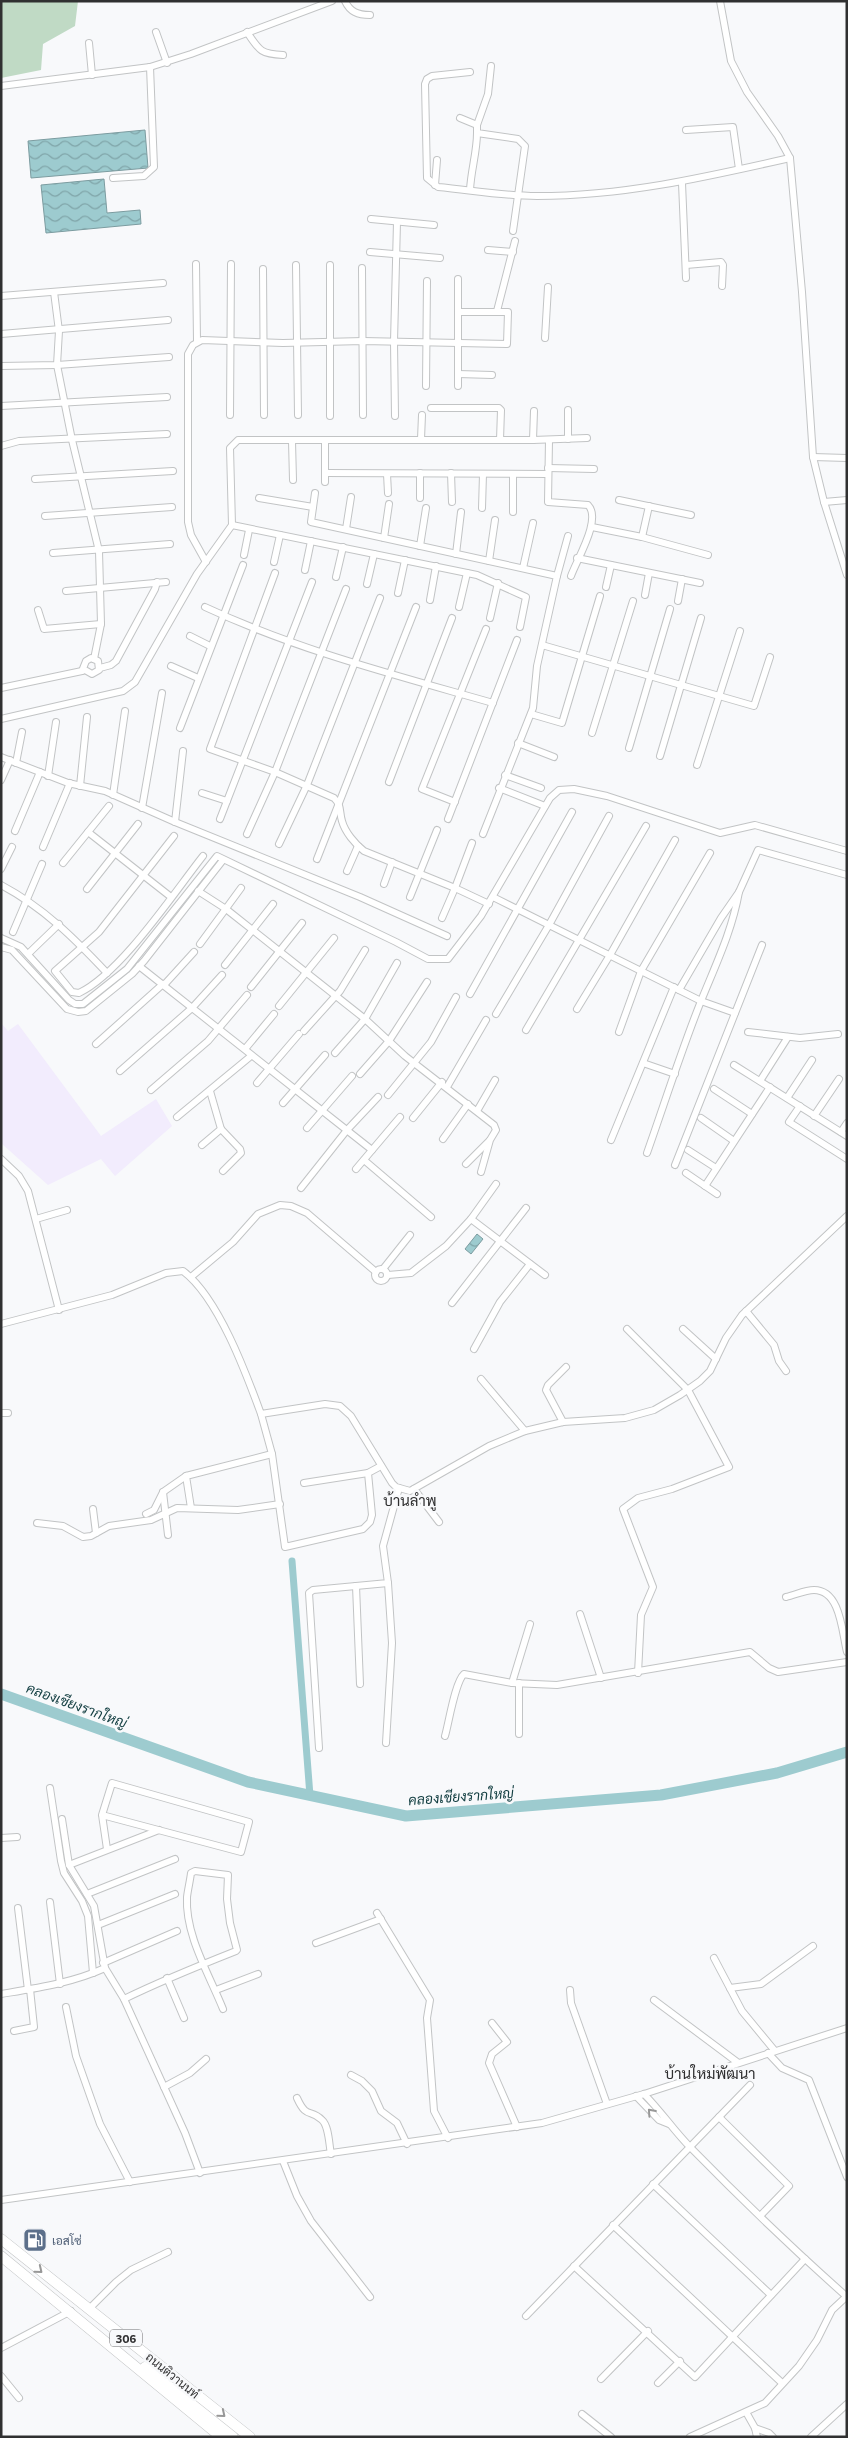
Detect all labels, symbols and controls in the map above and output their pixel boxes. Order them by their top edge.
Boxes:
district label: บ้านลำพู [383,1491,437,1511]
water label: คลองเชียงรากใหญ่ [24,1679,131,1732]
water label: คลองเชียงรากใหญ่ [408,1784,516,1809]
district label: บ้านใหม่พัฒนา [664,2064,756,2082]
one-way arrow [648,2109,657,2118]
fuel station icon: เอสโซ่ [22,2227,48,2253]
place label: เอสโซ่ [52,2233,82,2247]
one-way arrow [33,2264,42,2272]
road number: 306 [110,2330,142,2346]
street label: ถนนติวานนท์ [143,2349,203,2401]
one-way arrow [216,2409,225,2418]

